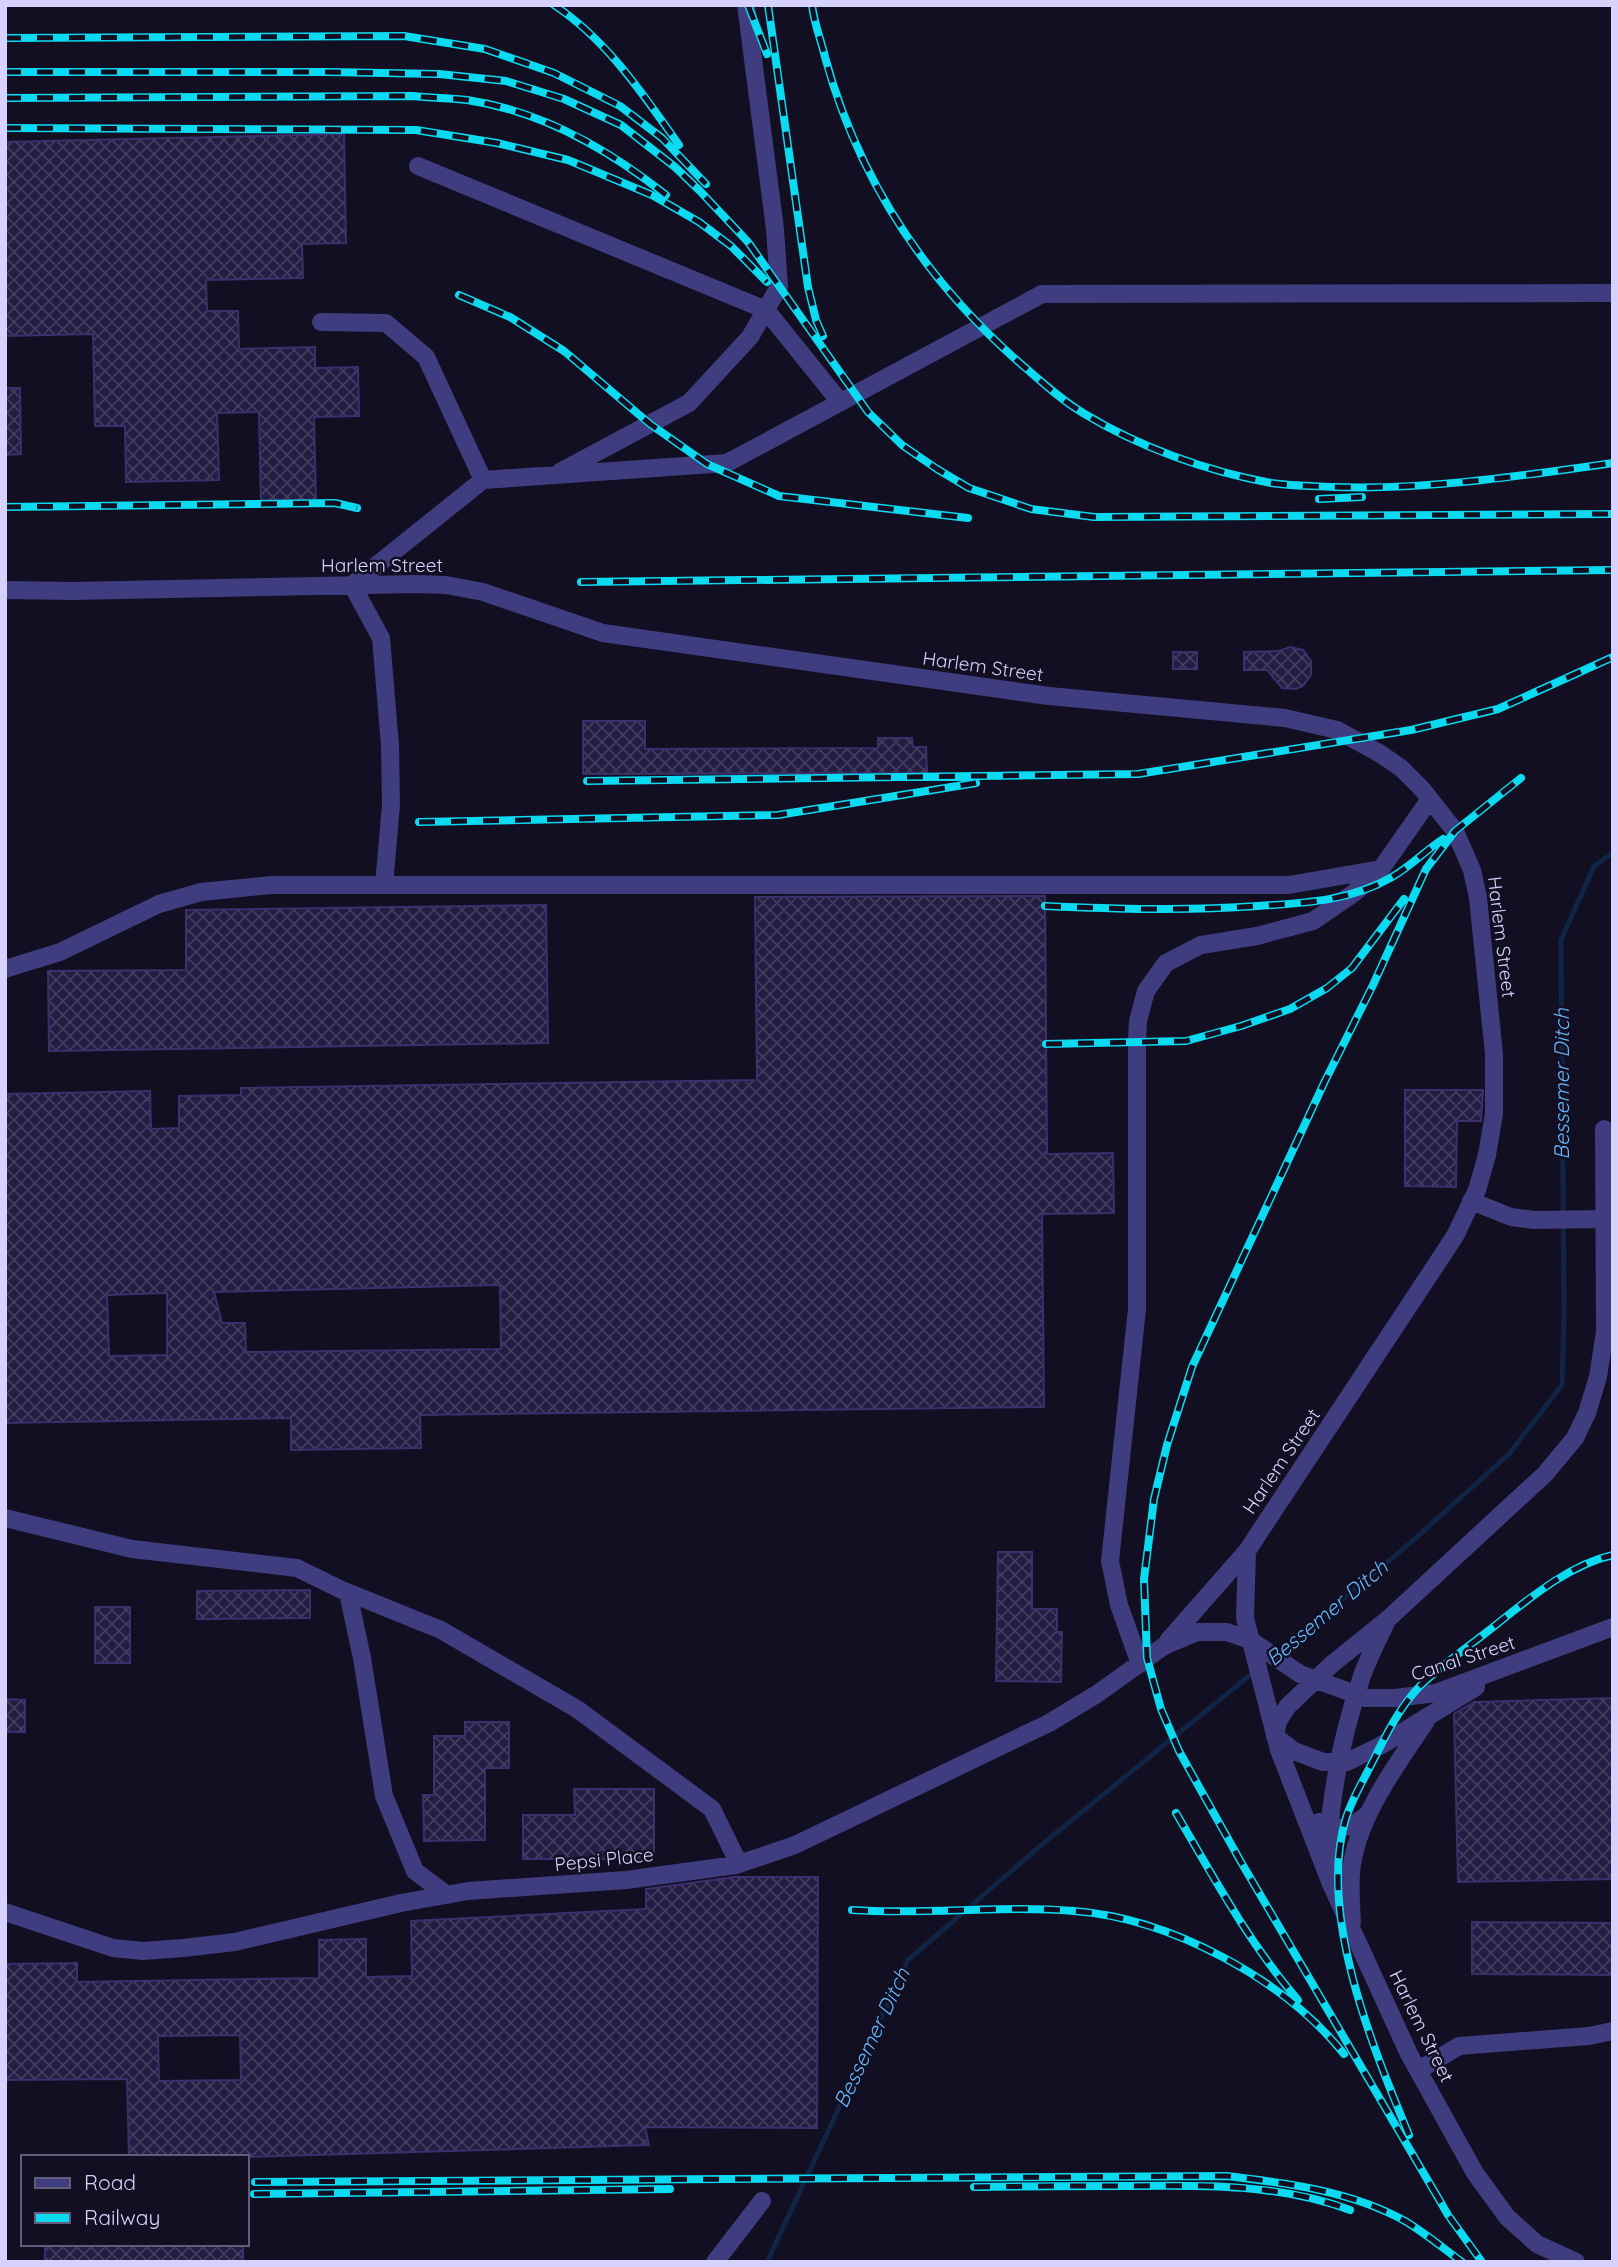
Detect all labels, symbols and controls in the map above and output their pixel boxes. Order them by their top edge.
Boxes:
street label: Harlem Street [321,553,443,577]
street label: Harlem Street [921,646,1045,686]
street label: Harlem Street [1483,875,1521,999]
water label: Bessemer Ditch [1548,1007,1574,1160]
street label: Harlem Street [1237,1404,1325,1518]
water label: Bessemer Ditch [1260,1553,1393,1671]
street label: Canal Street [1408,1630,1518,1686]
street label: Pepsi Place [553,1842,655,1876]
water label: Bessemer Ditch [827,1963,915,2112]
street label: Harlem Street [1385,1966,1459,2086]
legend [21,2155,248,2246]
text: Road [84,2169,136,2195]
text: Railway [84,2204,160,2230]

